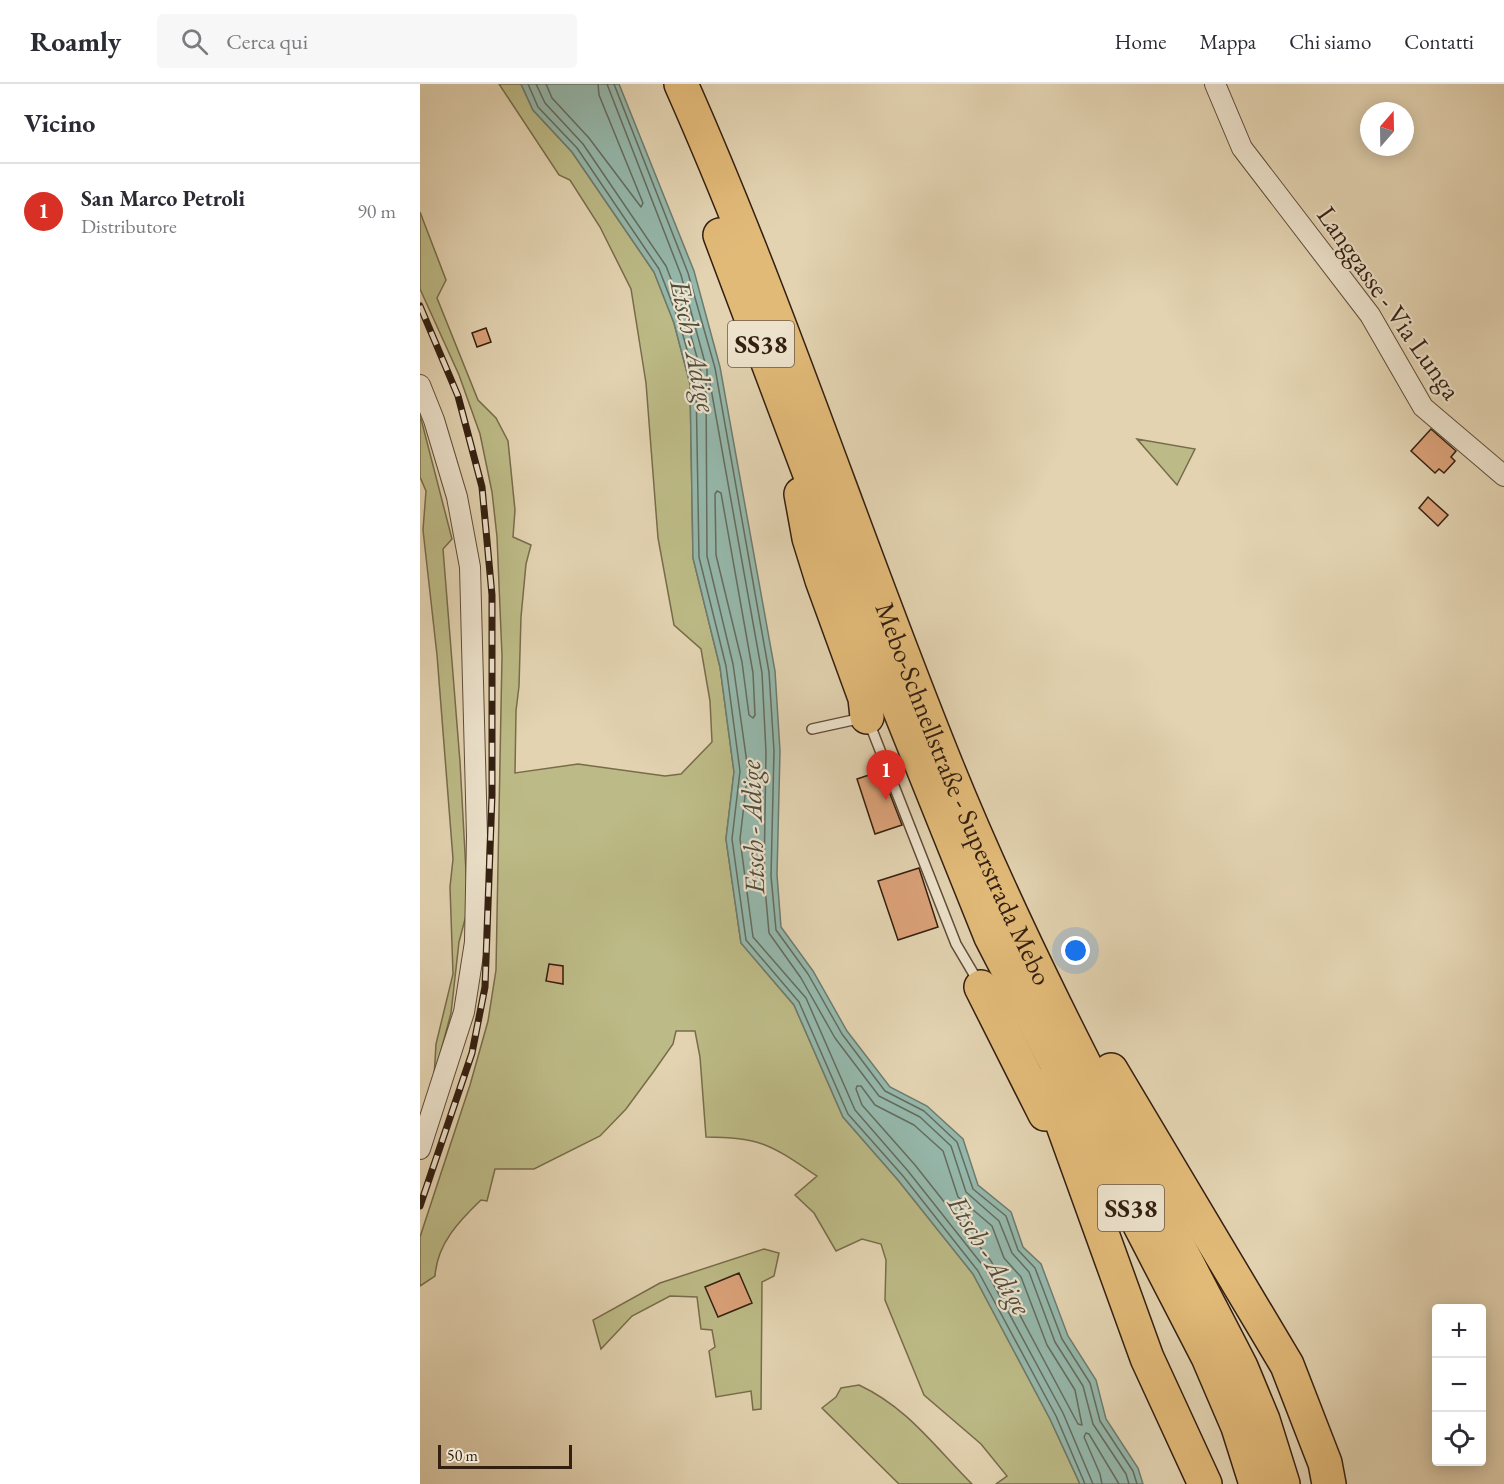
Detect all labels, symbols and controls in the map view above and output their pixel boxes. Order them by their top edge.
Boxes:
search box [157,14,577,68]
text: Roamly [30,23,121,59]
icon: search [178,25,211,58]
text: Cerca qui [226,27,308,56]
text: Home [1115,28,1167,55]
text: Mappa [1200,28,1256,55]
text: Chi siamo [1289,28,1371,55]
text: Contatti [1404,28,1474,55]
north arrow [1360,102,1414,156]
text: Vicino [24,106,95,140]
text: San Marco Petroli [81,184,245,213]
text: 1 [38,198,49,224]
text: 90 m [357,198,396,224]
street label: Langgasse - Via Lunga [1310,199,1469,406]
text: Distributore [81,213,177,239]
water label: Etsch - Adige [662,276,726,416]
road number: SS38 [728,321,794,367]
street label: Mebo-Schnellstraße - Superstrada Mebo [868,597,1060,991]
pin: 1 [866,750,906,800]
water label: Etsch - Adige [732,759,772,896]
your location [1061,936,1090,965]
road number: SS38 [1098,1185,1164,1231]
water label: Etsch - Adige [940,1187,1040,1322]
map controls [1432,1304,1486,1466]
button: + [1432,1304,1486,1358]
button: − [1432,1358,1486,1412]
button: locate [1432,1412,1486,1466]
scale bar [438,1442,572,1470]
text: 50 m [447,1445,478,1466]

